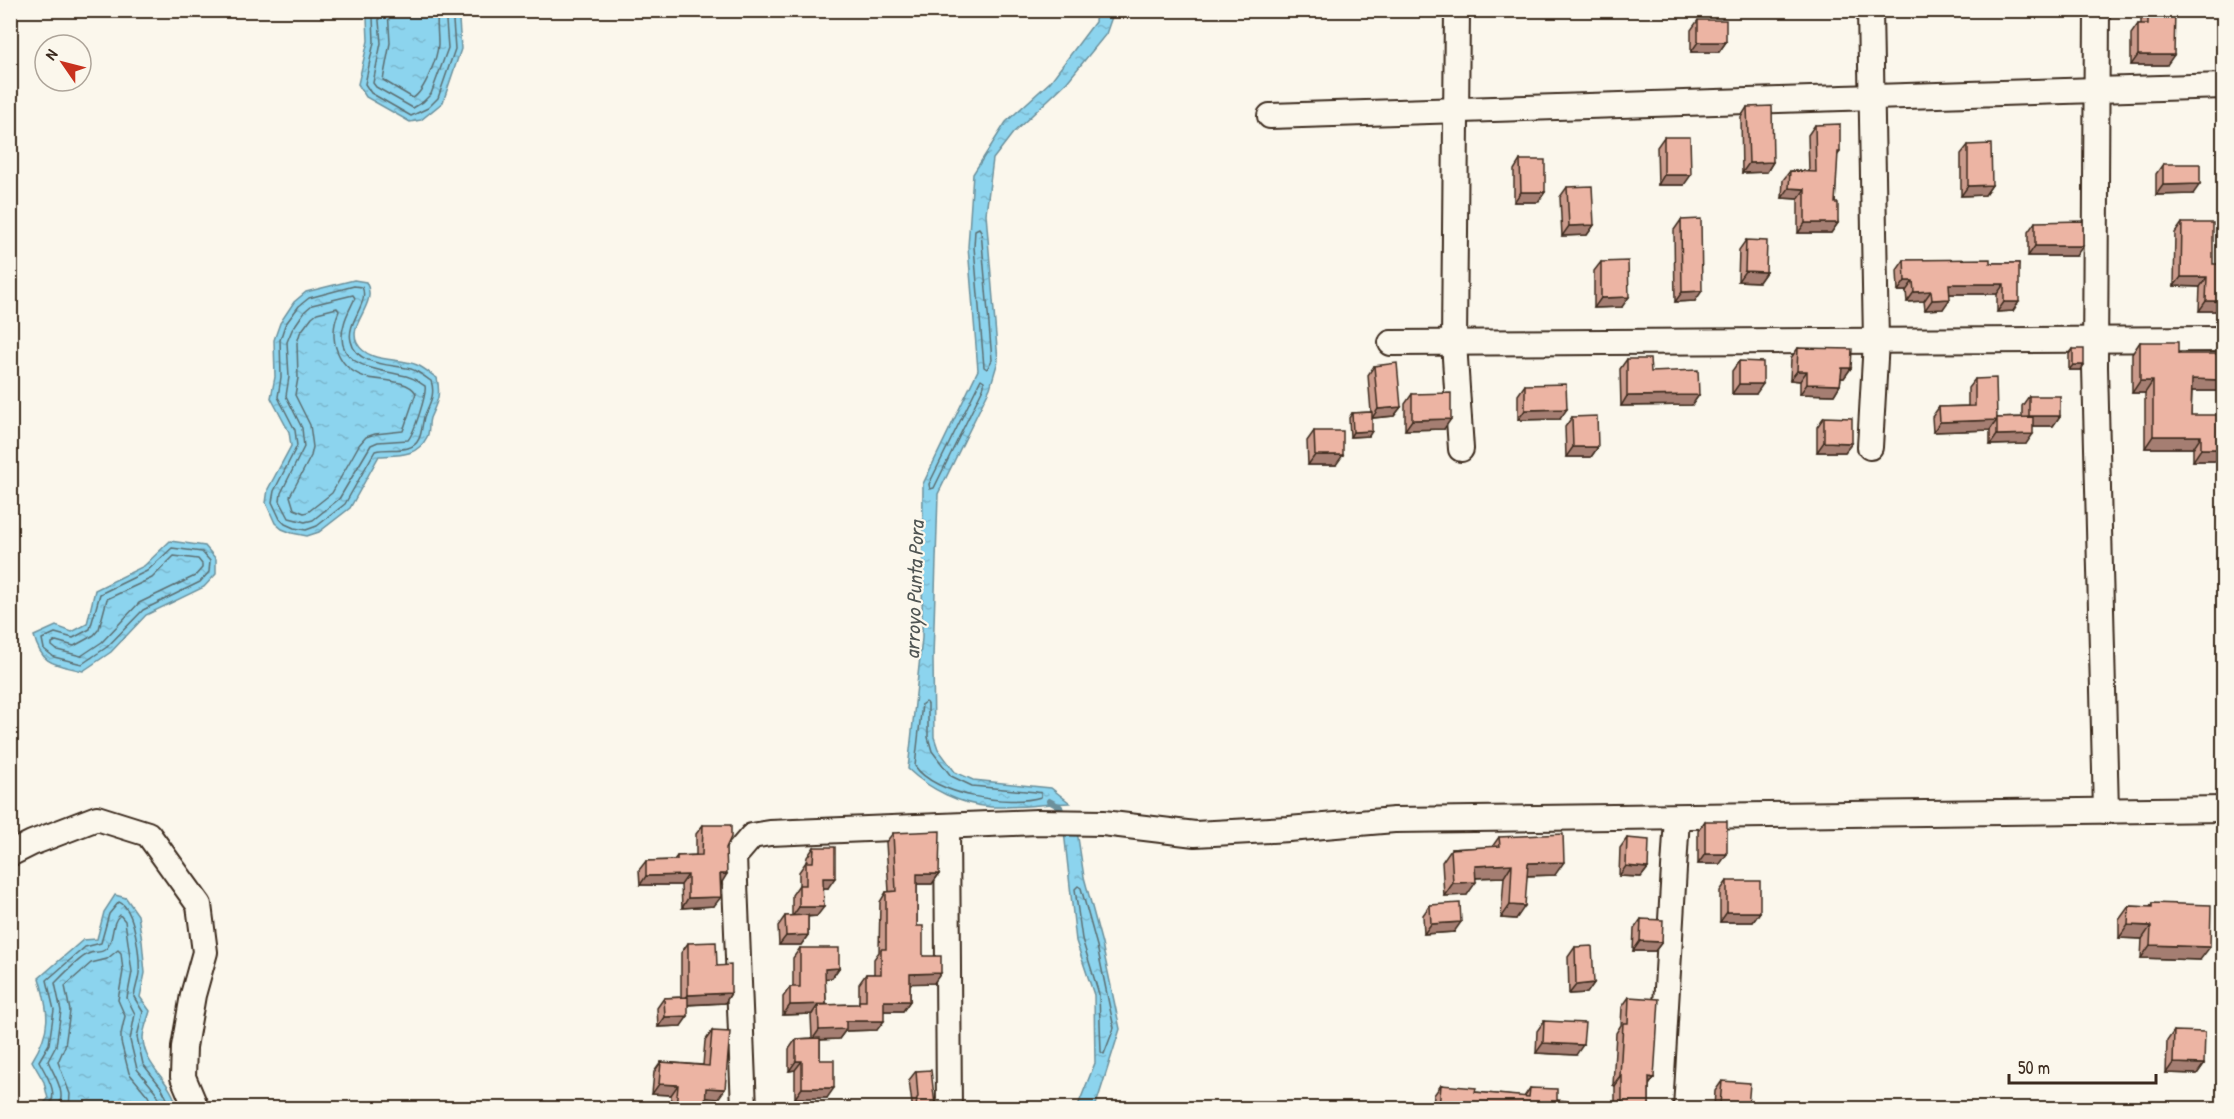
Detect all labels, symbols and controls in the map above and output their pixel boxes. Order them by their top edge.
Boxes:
north arrow [33,33,93,93]
text: N [39,44,62,64]
water label: arroyo Punta Pora [897,518,931,660]
scale bar [2009,1047,2156,1085]
text: 50 m [2018,1055,2050,1080]

